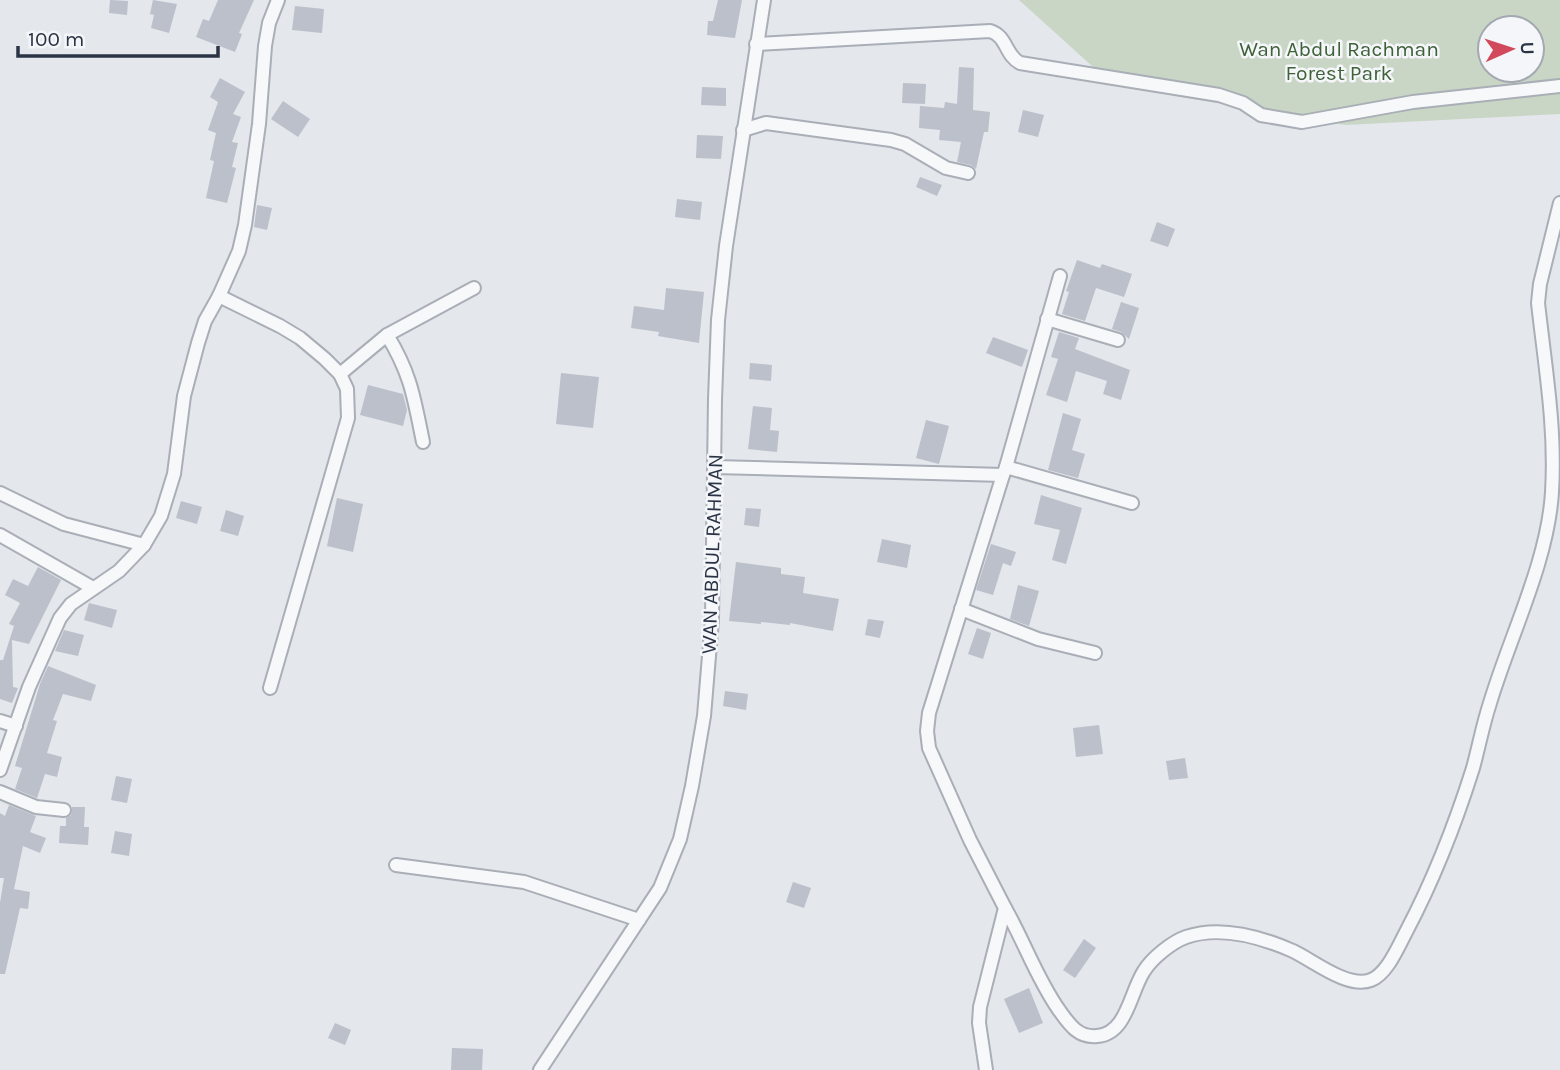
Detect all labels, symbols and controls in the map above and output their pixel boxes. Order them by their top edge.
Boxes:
scale bar [18,14,217,58]
north arrow [1476,14,1546,84]
text: 100 m [28,27,85,51]
park label: Wan Abdul Rachman Forest Park [1239,37,1439,85]
text: U [1516,41,1538,55]
street label: WAN ABDUL RAHMAN [697,454,727,654]

